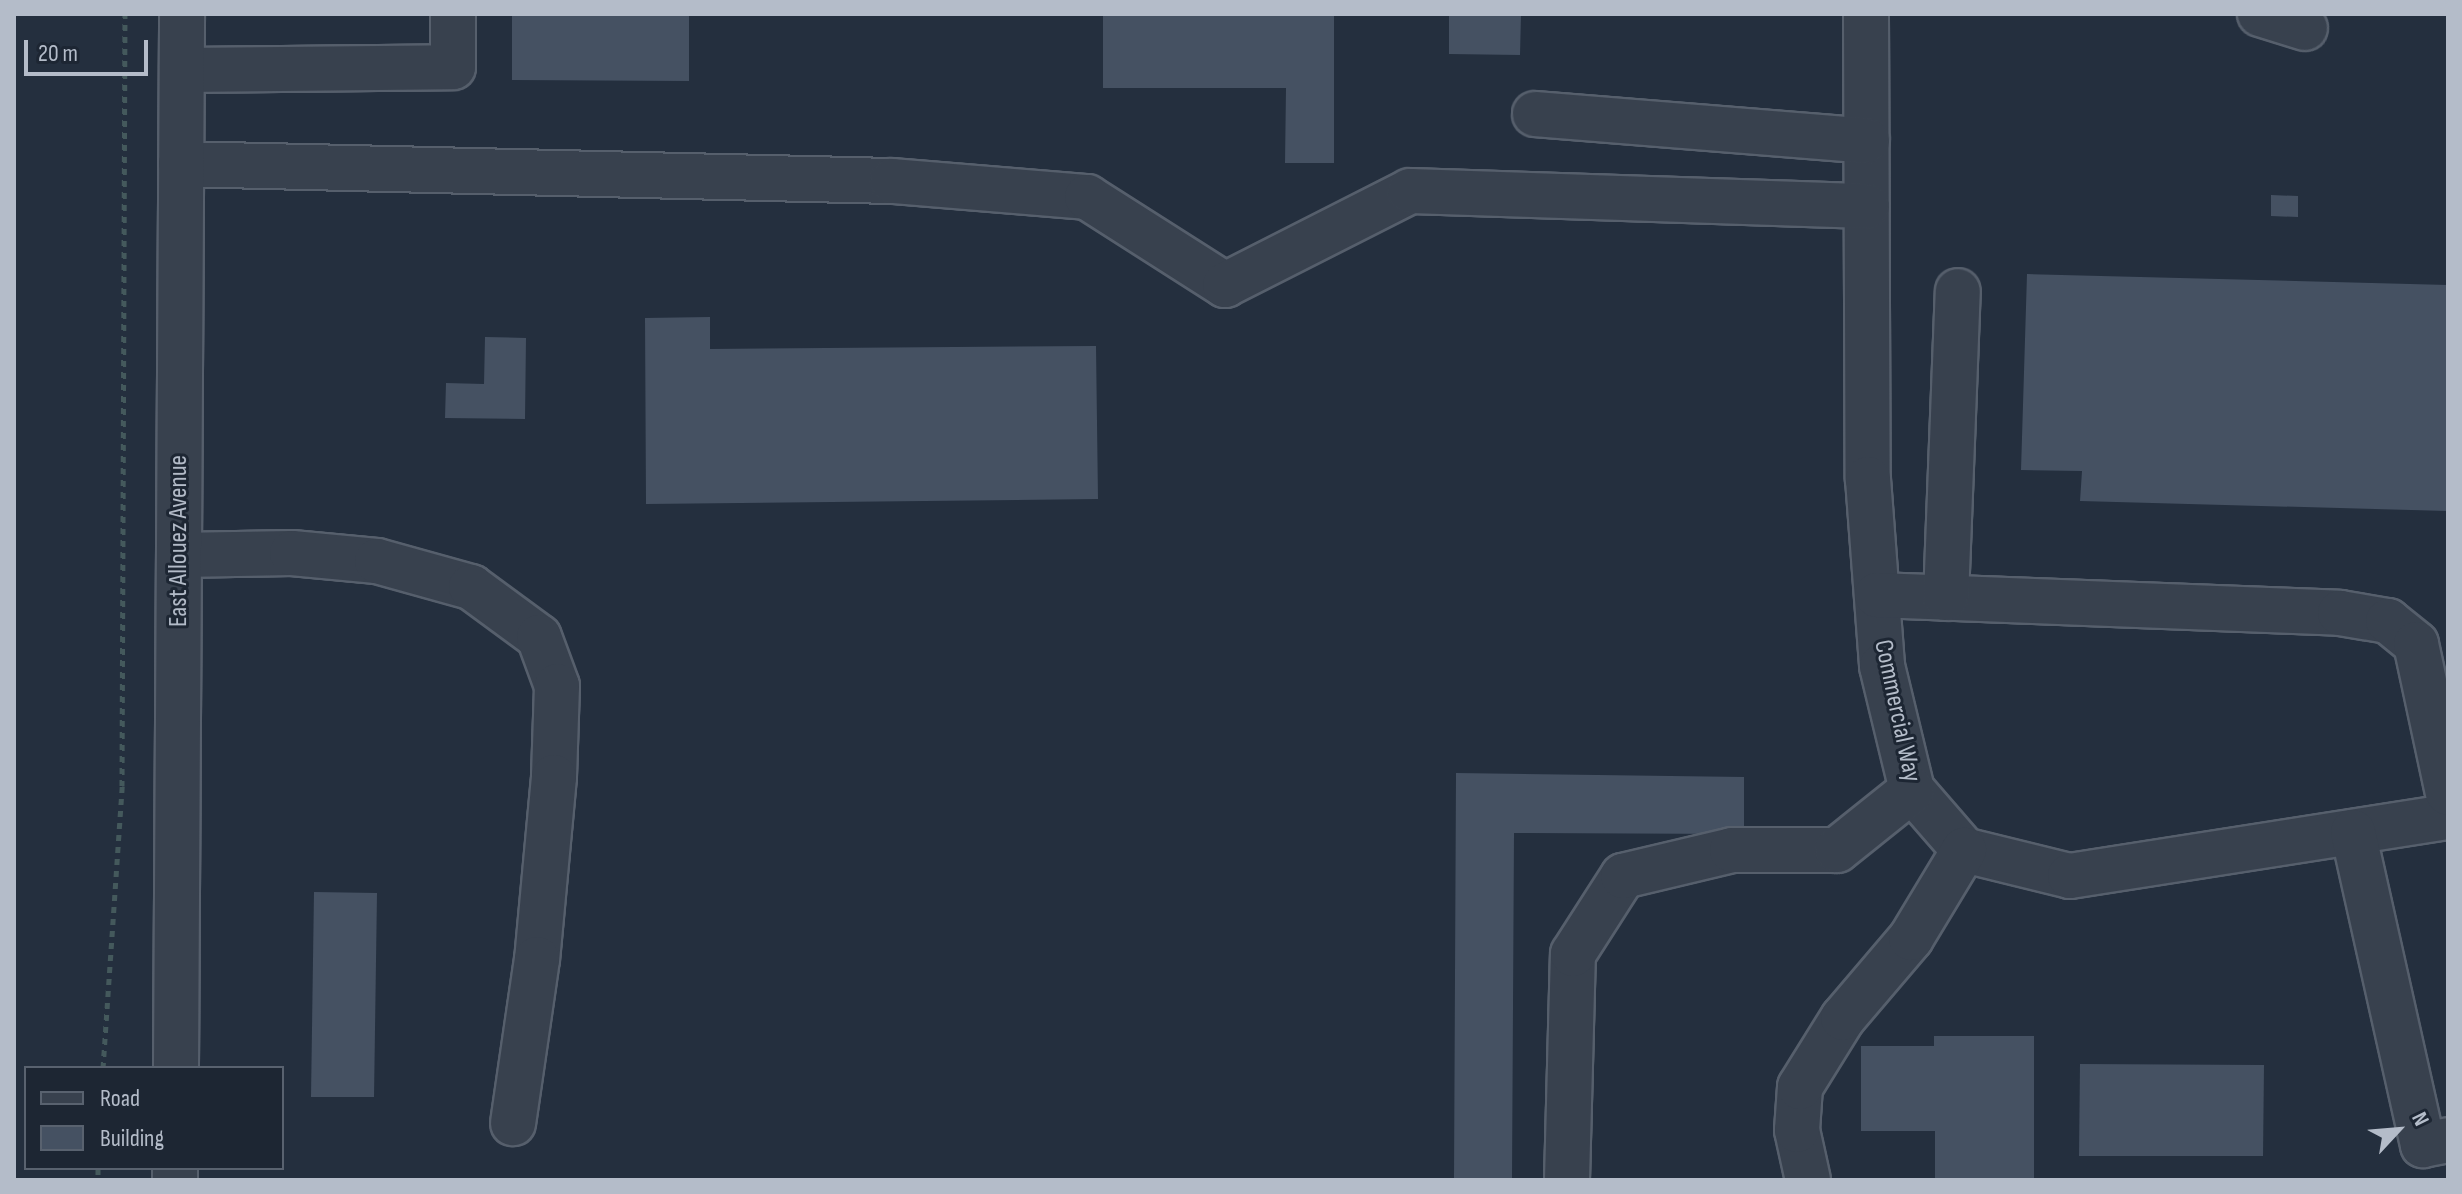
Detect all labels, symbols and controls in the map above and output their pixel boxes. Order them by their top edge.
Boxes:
scale bar [28,24,152,74]
text: 20 m [38,39,78,68]
street label: East Allouez Avenue [163,455,195,627]
street label: Commercial Way [1867,637,1927,785]
legend [24,1066,284,1170]
text: Road [100,1084,140,1113]
north arrow [2358,1090,2438,1170]
text: N [2405,1108,2435,1130]
text: Building [100,1124,164,1153]

